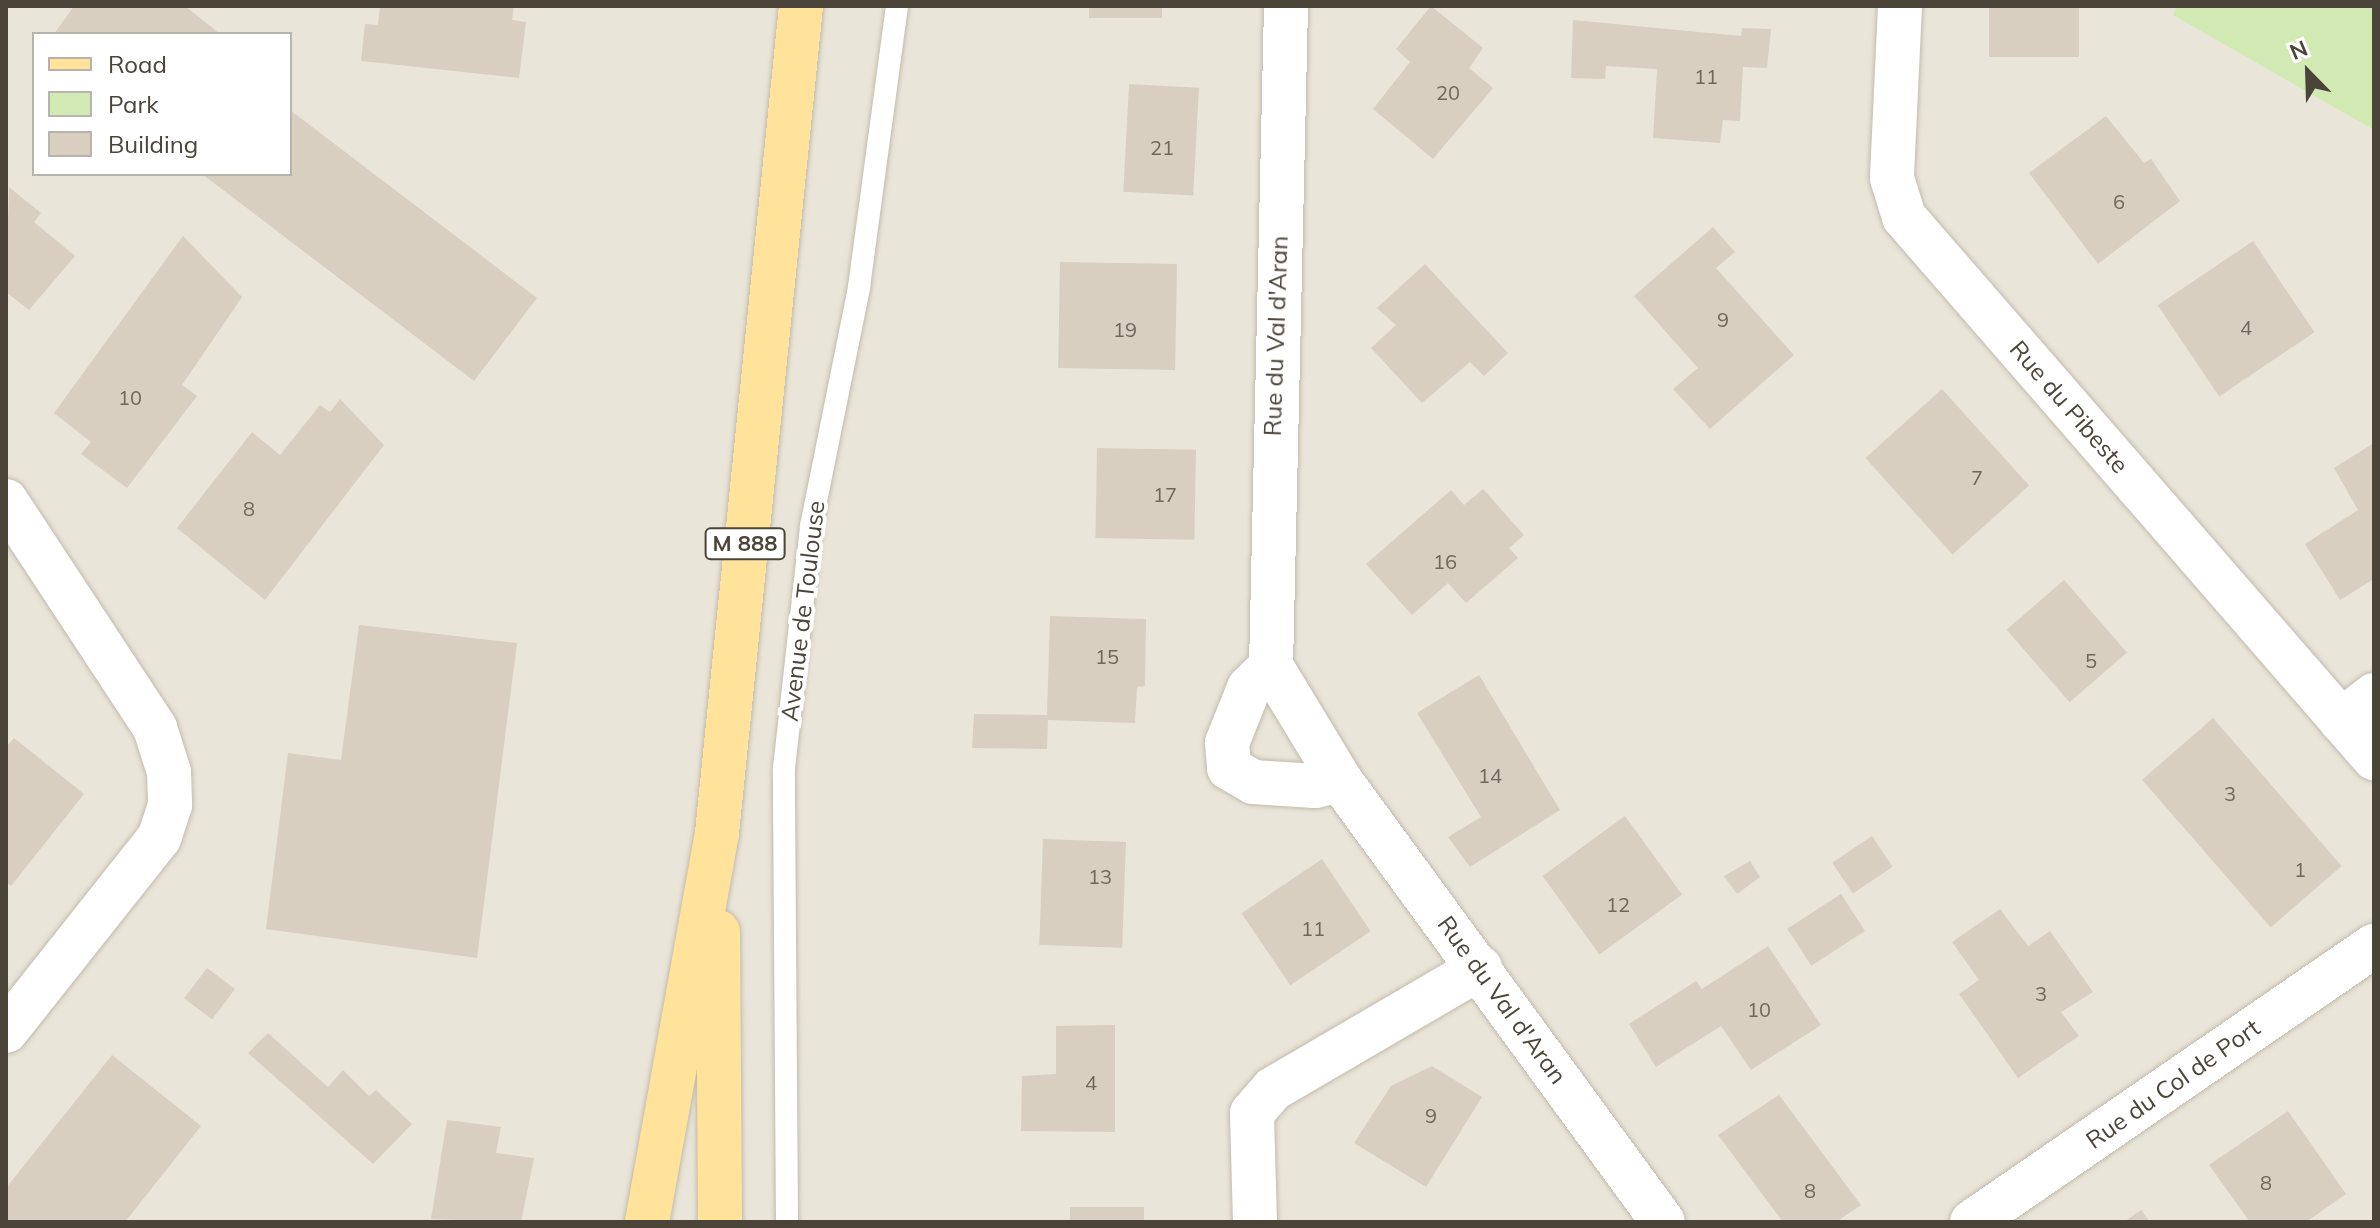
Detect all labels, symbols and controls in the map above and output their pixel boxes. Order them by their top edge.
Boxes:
legend [32,32,292,176]
north arrow [2268,32,2348,112]
text: N [2286,34,2312,66]
text: Road [108,49,167,79]
house number: 11 [1694,64,1718,88]
house number: 20 [1436,80,1460,104]
text: Park [108,89,159,119]
text: Building [108,129,198,159]
house number: 21 [1150,135,1174,159]
house number: 6 [2113,189,2125,213]
street label: Rue du Val d'Aran [1258,235,1294,437]
house number: 9 [1717,307,1729,331]
house number: 4 [2240,315,2252,339]
house number: 19 [1113,317,1137,341]
street label: Rue du Pibeste [2004,335,2134,479]
house number: 10 [118,385,142,409]
house number: 7 [1971,465,1983,489]
house number: 17 [1153,482,1177,506]
house number: 8 [243,496,255,520]
street label: Avenue de Toulouse [775,499,831,723]
road number: M 888 [703,526,787,562]
house number: 16 [1433,549,1457,573]
house number: 15 [1095,644,1119,668]
house number: 5 [2085,648,2097,672]
house number: 14 [1478,763,1502,787]
house number: 3 [2224,781,2236,805]
house number: 1 [2294,857,2306,881]
house number: 13 [1088,864,1112,888]
house number: 12 [1606,892,1630,916]
street label: Rue du Val d'Aran [1431,910,1573,1090]
house number: 11 [1301,916,1325,940]
house number: 3 [2035,981,2047,1005]
house number: 10 [1747,997,1771,1021]
street label: Rue du Col de Port [2080,1013,2266,1155]
house number: 4 [1085,1070,1097,1094]
house number: 9 [1425,1103,1437,1127]
house number: 8 [2260,1170,2272,1194]
house number: 8 [1804,1178,1816,1202]

